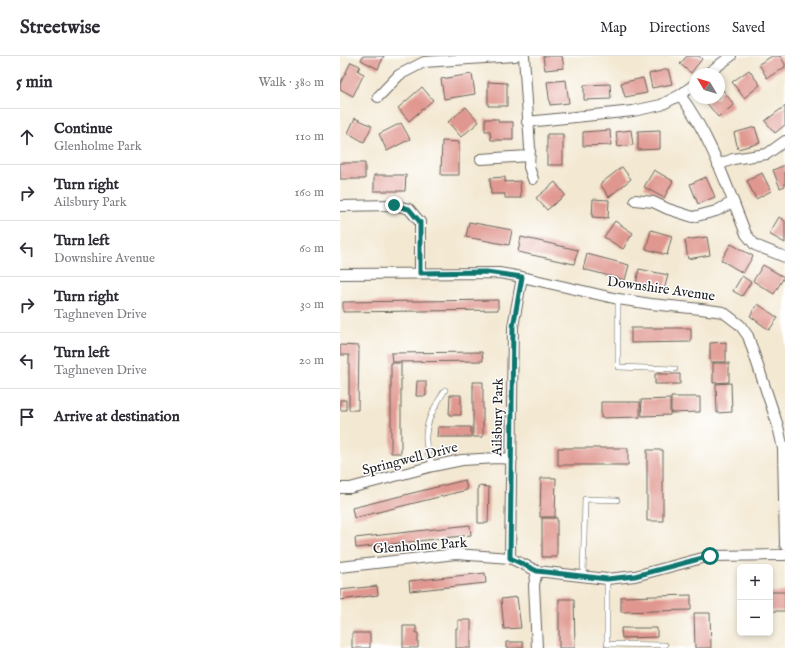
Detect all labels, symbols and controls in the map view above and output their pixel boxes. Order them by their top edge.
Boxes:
text: Streetwise [20,16,100,40]
text: Map [600,19,627,37]
text: Directions [649,19,710,37]
text: Saved [732,19,765,37]
north arrow [689,68,725,104]
text: 5 min [16,72,53,93]
text: Walk · 380 m [259,74,324,91]
text: Continue [54,119,112,138]
icon: ahead [16,126,38,148]
text: 110 m [295,128,324,145]
text: Glenholme Park [54,138,142,155]
text: Turn right [54,175,119,194]
icon: right [16,182,38,204]
text: 160 m [294,184,324,201]
text: Ailsbury Park [54,194,127,211]
route end [385,196,403,214]
text: Turn left [54,231,110,250]
icon: left [16,238,38,260]
text: 60 m [299,240,324,257]
text: Downshire Avenue [54,250,155,267]
street label: Downshire Avenue [606,273,717,306]
text: Turn right [54,287,119,306]
icon: right [16,294,38,316]
text: 30 m [300,296,324,313]
text: Taghneven Drive [54,306,147,323]
text: Turn left [54,343,110,362]
icon: left [16,350,38,372]
text: 20 m [299,352,324,369]
text: Taghneven Drive [54,362,147,379]
street label: Ailsbury Park [488,377,508,457]
icon: arrive [16,406,38,428]
text: Arrive at destination [54,407,180,426]
street label: Springwell Drive [360,438,460,480]
street label: Glenholme Park [372,534,468,558]
route start [701,547,719,565]
map controls [737,564,773,636]
button: + [737,564,773,600]
button: − [737,600,773,636]

